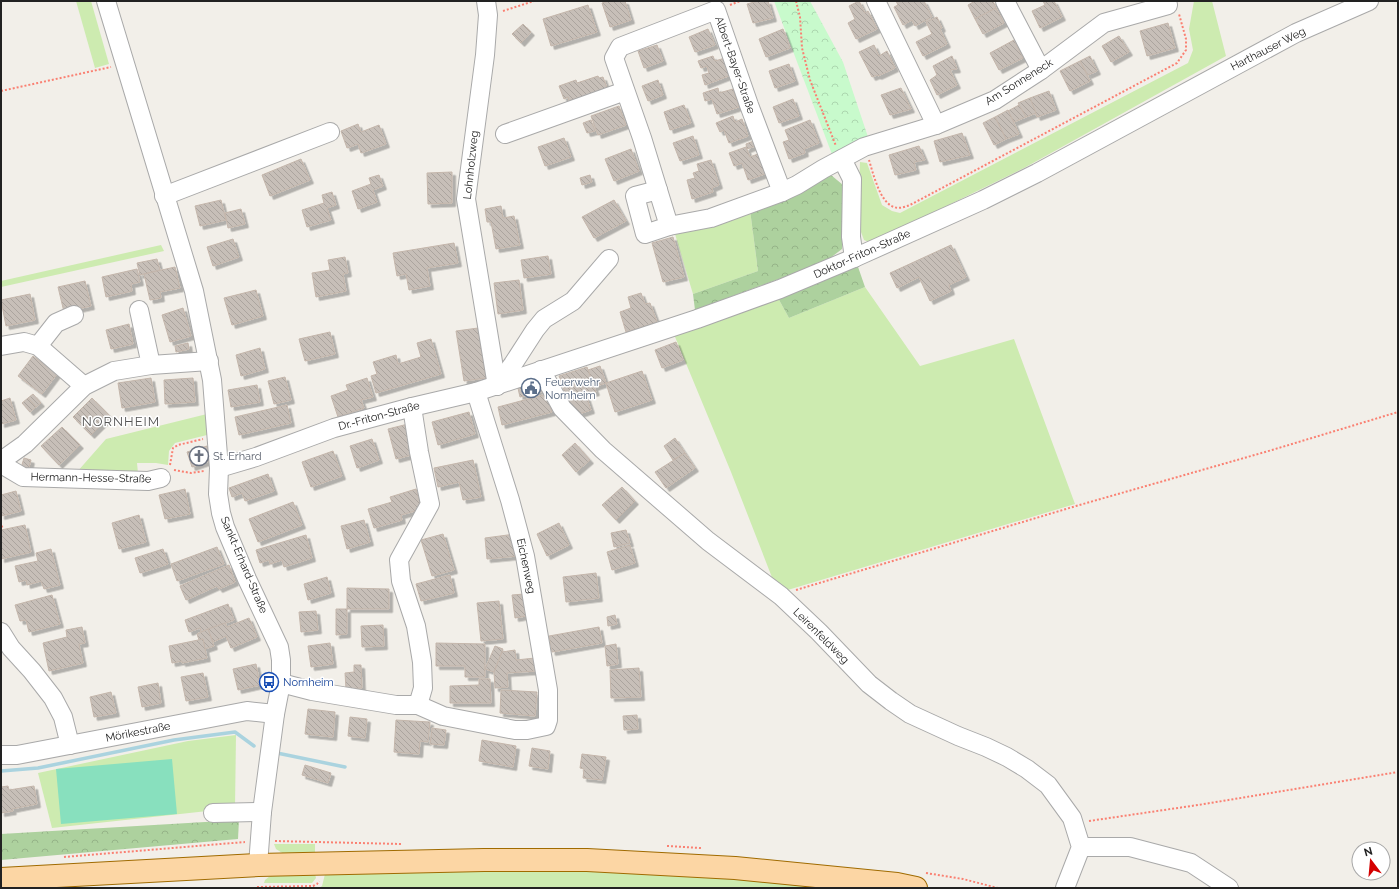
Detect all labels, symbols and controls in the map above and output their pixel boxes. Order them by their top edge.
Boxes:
street label: Albert-Bayer-Straße [712,15,758,116]
street label: Harthauser Weg [1228,25,1308,73]
street label: Am Sonneneck [983,56,1055,108]
street label: Lohnholzweg [461,130,481,200]
street label: Doktor-Friton-Straße [812,227,913,281]
place label: Feuerwehr Nornheim [545,376,600,402]
public building icon: Feuerwehr Nornheim [520,377,542,399]
street label: Dr.-Friton-Straße [337,399,422,433]
district label: NORNHEIM [82,414,160,429]
church icon: St. Erhard [188,445,210,467]
place label: St. Erhard [213,450,262,463]
street label: Hermann-Hesse-Straße [31,470,152,486]
street label: Sankt-Erhard-Straße [218,515,270,616]
street label: Eichenweg [514,537,538,595]
street label: Leirenfeldweg [790,605,852,667]
bus stop icon: Nornheim [258,671,280,693]
place label: Nornheim [283,676,334,689]
street label: Mörikestraße [105,719,172,745]
north arrow [1351,841,1391,881]
text: N [1363,844,1374,859]

